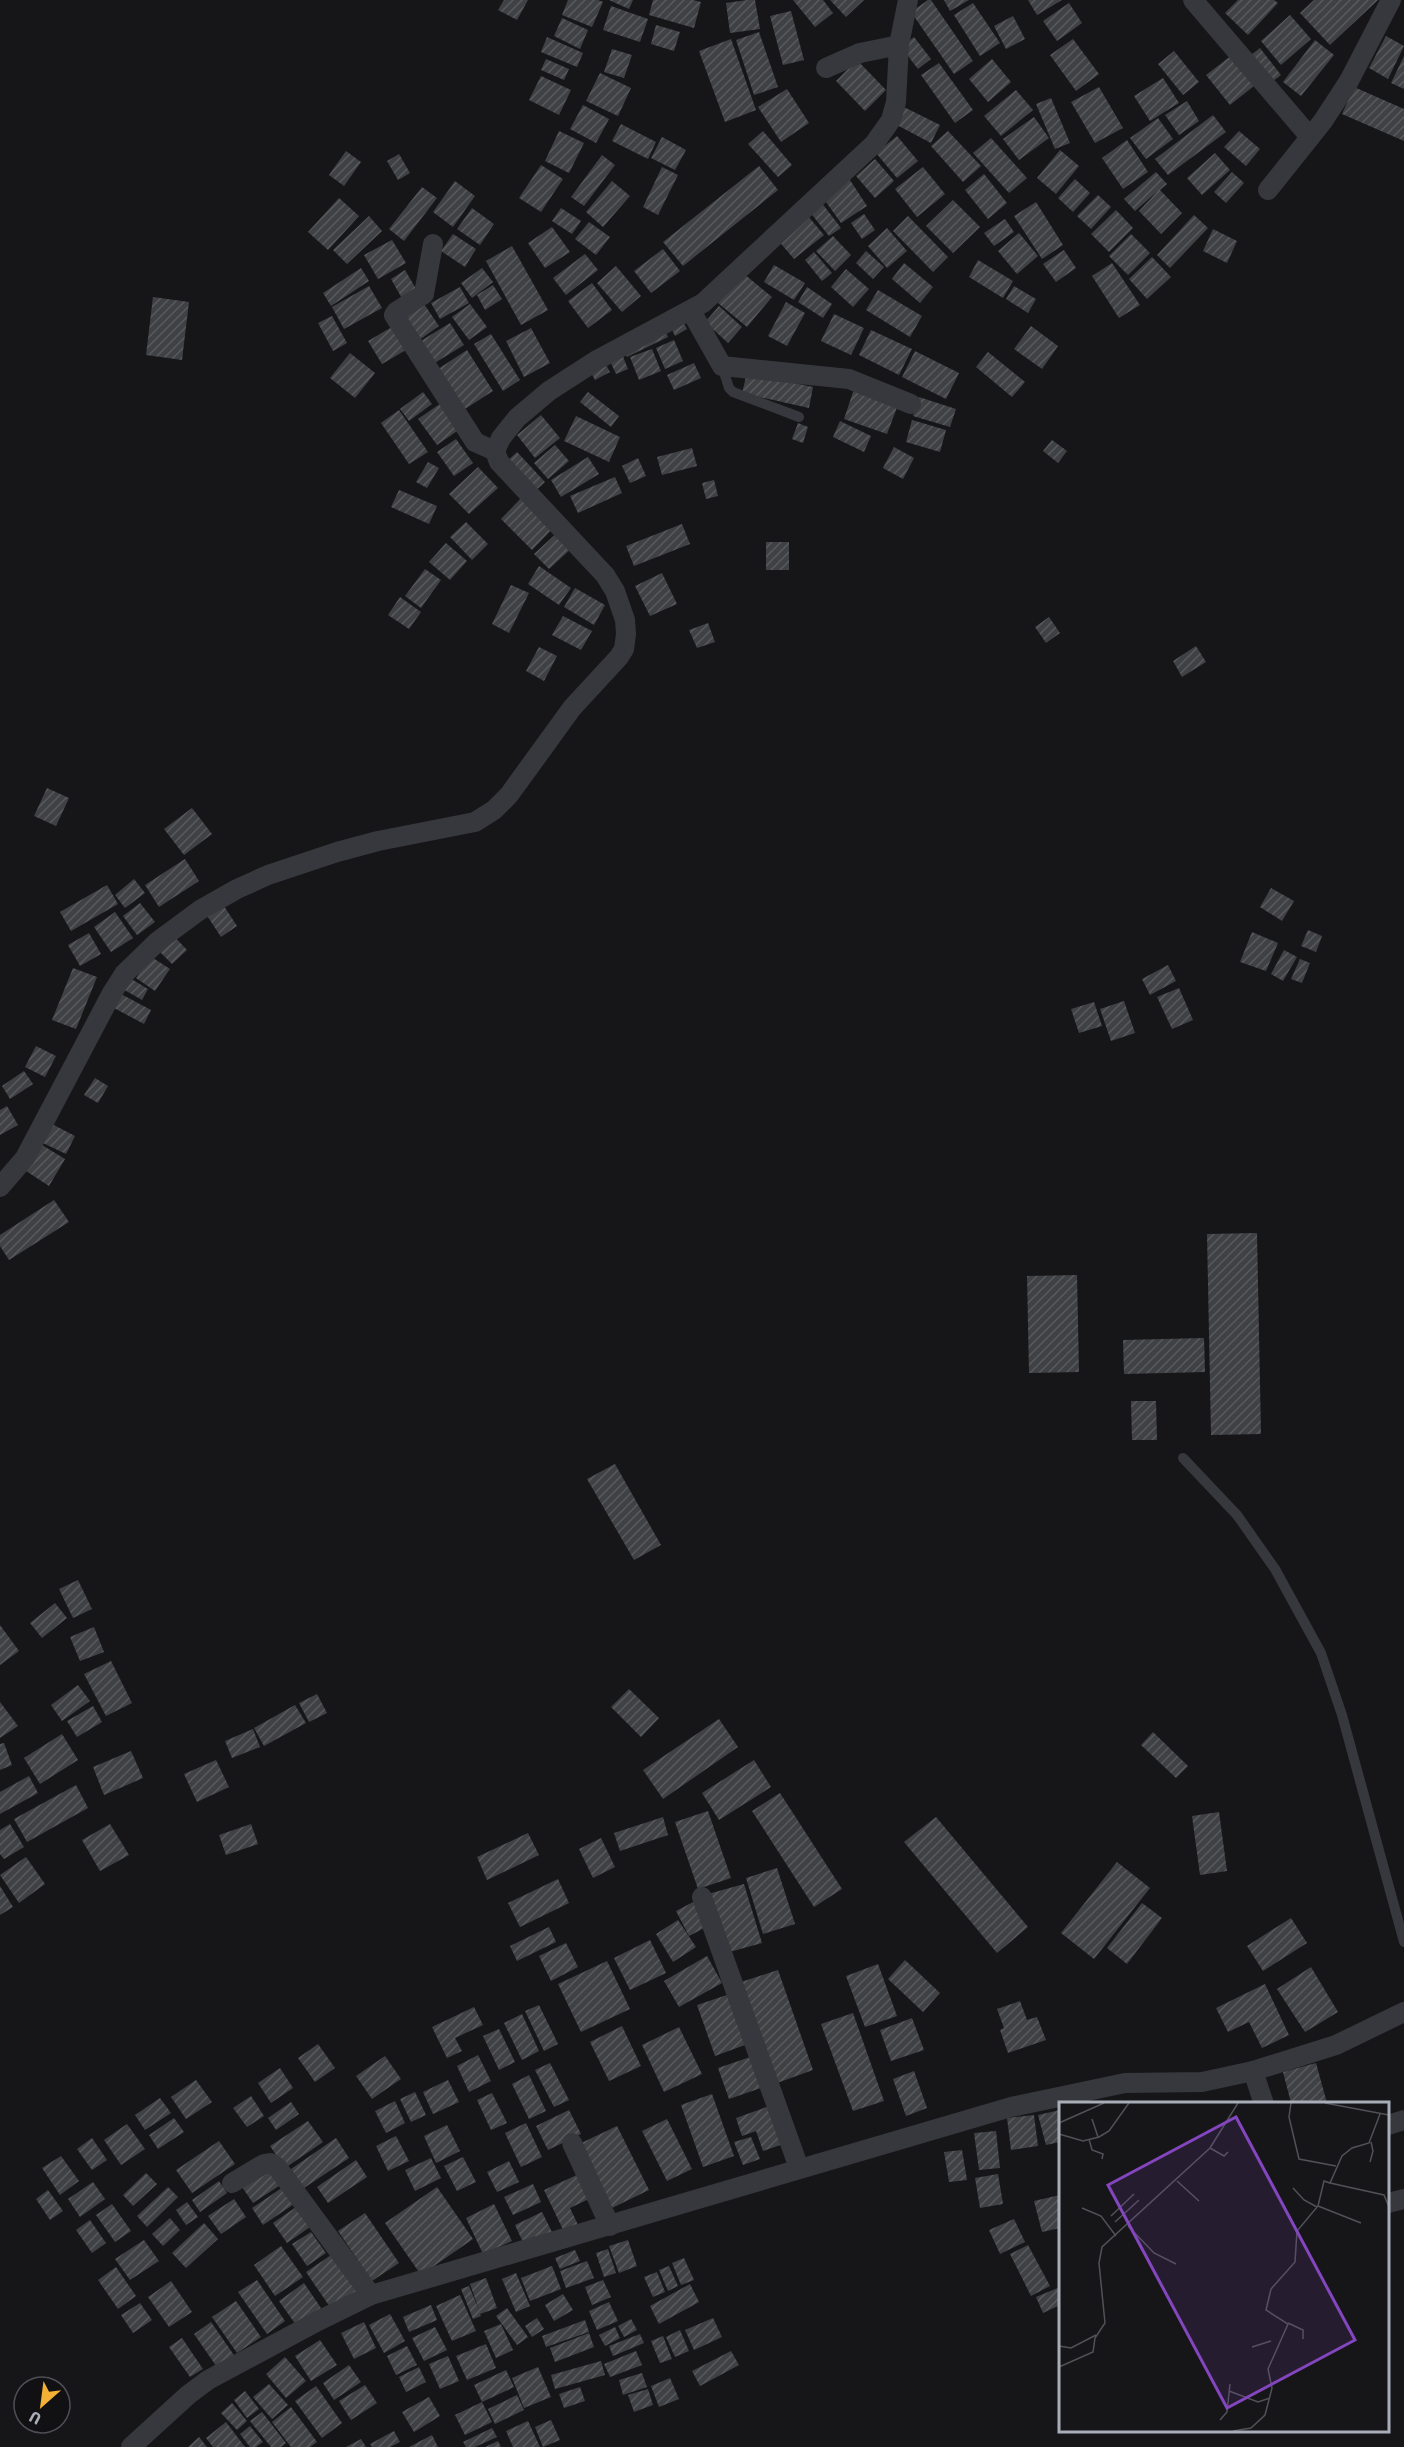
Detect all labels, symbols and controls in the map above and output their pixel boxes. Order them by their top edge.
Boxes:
inset map [1059,2102,1389,2432]
north arrow [12,2375,72,2435]
text: U [26,2406,45,2429]

